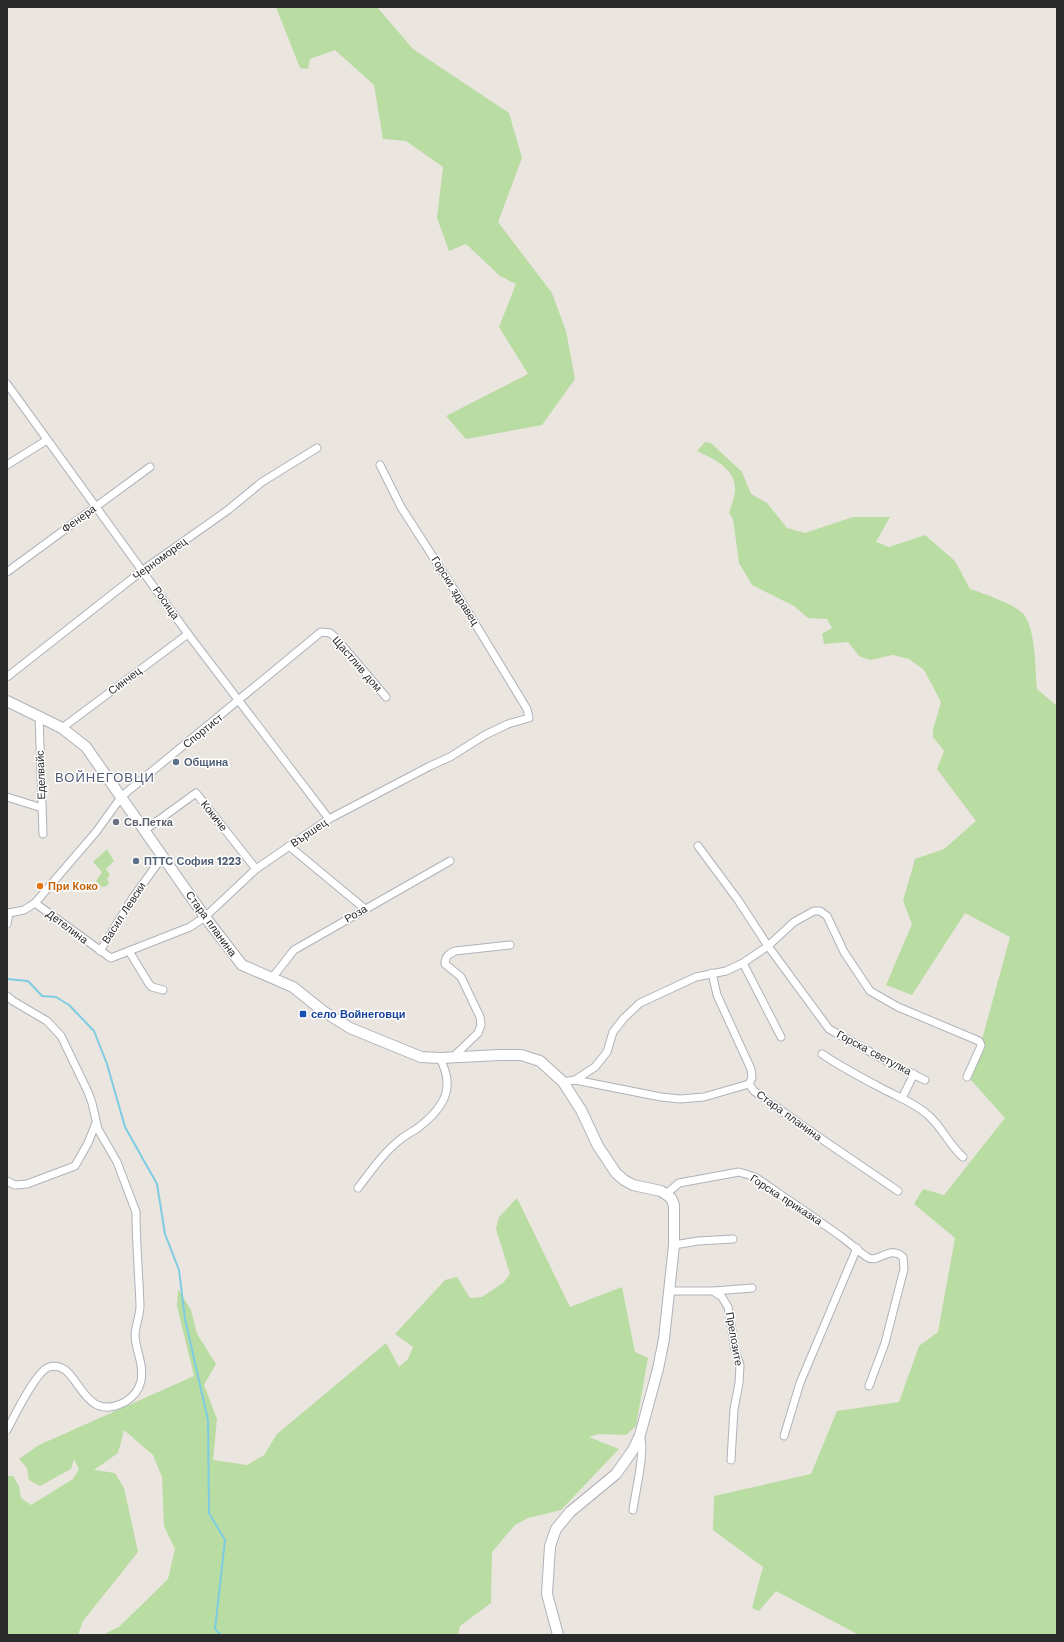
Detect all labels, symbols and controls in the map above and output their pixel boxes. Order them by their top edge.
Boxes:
street label: Фенера [59,502,99,536]
street label: Черноморец [130,535,190,583]
street label: Горски здравец [428,554,482,629]
street label: Росица [150,584,182,623]
street label: Щастлив дом [329,634,385,694]
street label: Синчец [106,664,145,698]
street label: Спортист [180,711,226,751]
street label: Еделвайс [34,750,48,800]
place label: Община [184,756,229,769]
marker: Община [171,757,181,767]
district label: ВОЙНЕГОВЦИ [55,770,155,785]
street label: Кокиче [198,798,230,834]
place label: Св.Петка [124,816,174,829]
street label: Вършец [288,816,330,850]
marker: Св.Петка [111,817,121,827]
place label: ПТТС София 1223 [144,855,242,868]
marker: ПТТС София 1223 [131,856,141,866]
place label: При Коко [48,880,98,893]
street label: Васил Левски [99,880,149,946]
marker: При Коко [35,881,45,891]
street label: Стара планина [183,889,240,960]
street label: Роза [342,902,370,926]
street label: Детелина [44,907,91,947]
place label: село Войнеговци [311,1008,406,1021]
marker: село Войнеговци [298,1009,308,1019]
street label: Горска светулка [834,1028,914,1079]
street label: Стара планина [754,1088,825,1145]
street label: Горска приказка [747,1172,825,1229]
street label: Прелозите [723,1311,745,1367]

